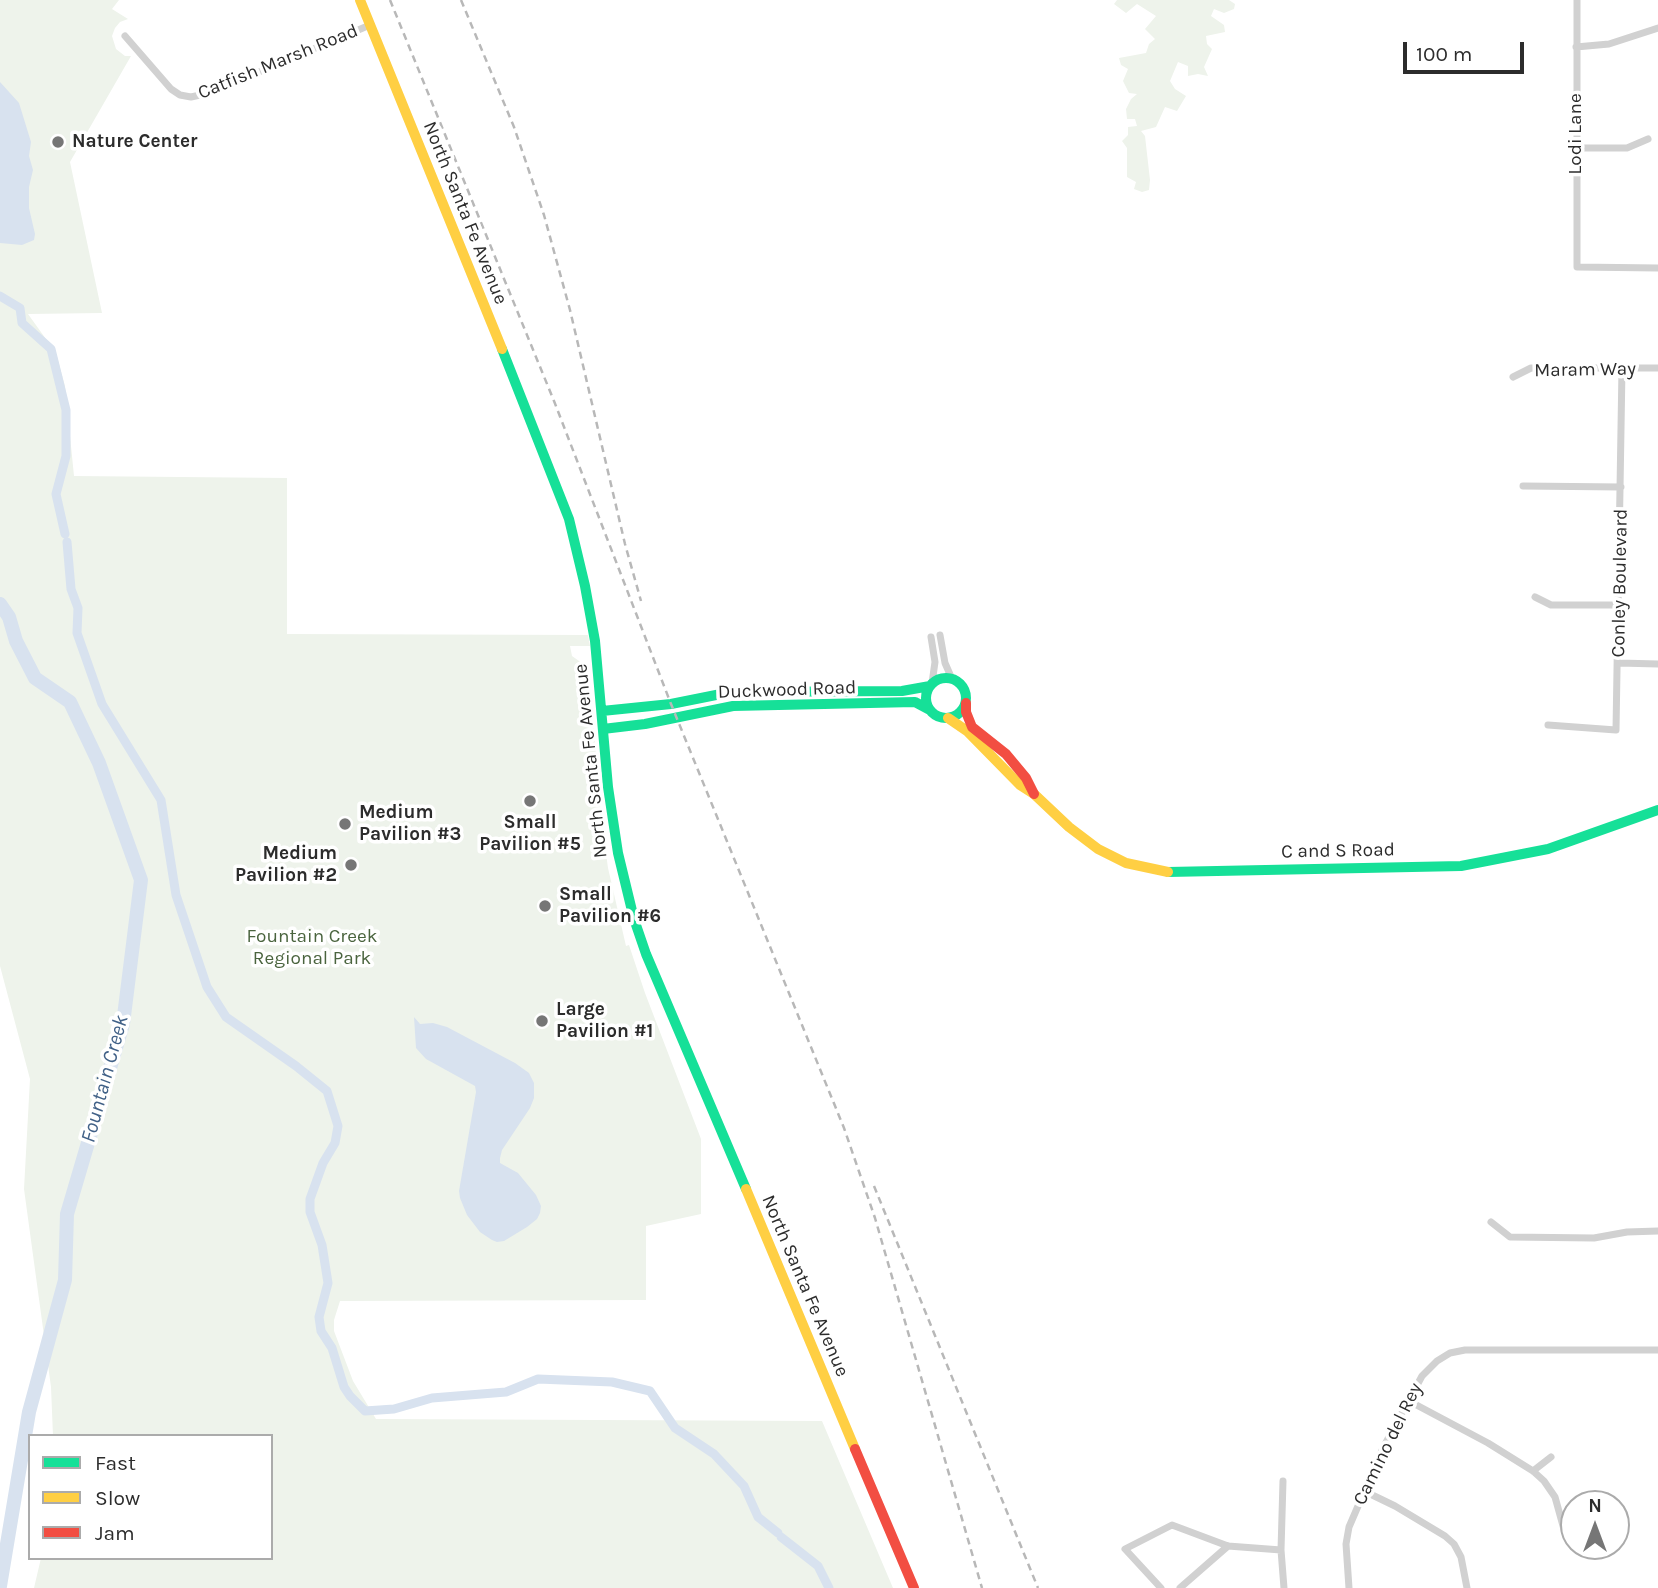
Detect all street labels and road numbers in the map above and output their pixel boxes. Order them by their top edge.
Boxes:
street label: Catfish Marsh Road [195,19,361,105]
street label: Lodi Lane [1565,93,1587,175]
street label: North Santa Fe Avenue [418,118,512,308]
street label: Maram Way [1534,358,1636,382]
street label: Conley Boulevard [1607,508,1633,658]
street label: North Santa Fe Avenue [569,663,613,859]
street label: Duckwood Road [717,676,857,704]
street label: C and S Road [1281,839,1395,863]
street label: North Santa Fe Avenue [756,1192,854,1380]
street label: Camino del Rey [1349,1379,1427,1509]

